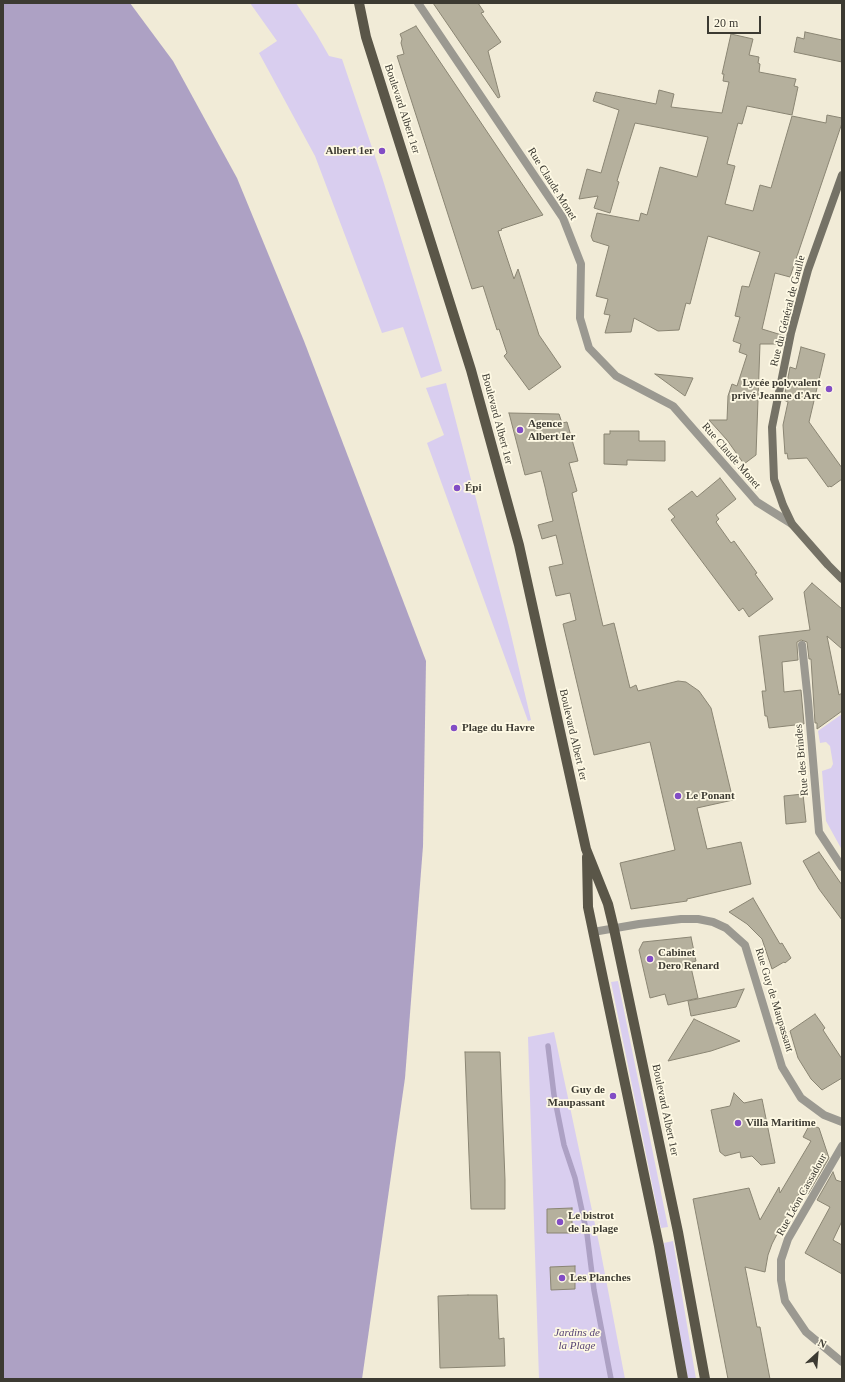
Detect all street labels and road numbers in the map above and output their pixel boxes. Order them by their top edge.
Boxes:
street label: Boulevard Albert 1er [381,63,423,155]
street label: Rue Claude Monet [524,145,580,223]
street label: Rue du Général de Gaulle [768,254,808,368]
street label: Boulevard Albert 1er [479,372,515,466]
street label: Rue Claude Monet [699,420,763,492]
street label: Boulevard Albert 1er [556,688,590,782]
street label: Rue des Brindes [792,724,812,796]
street label: Rue Guy de Maupassant [752,947,796,1053]
street label: Boulevard Albert 1er [649,1063,681,1157]
street label: Rue Léon Cassadour [774,1152,830,1238]

